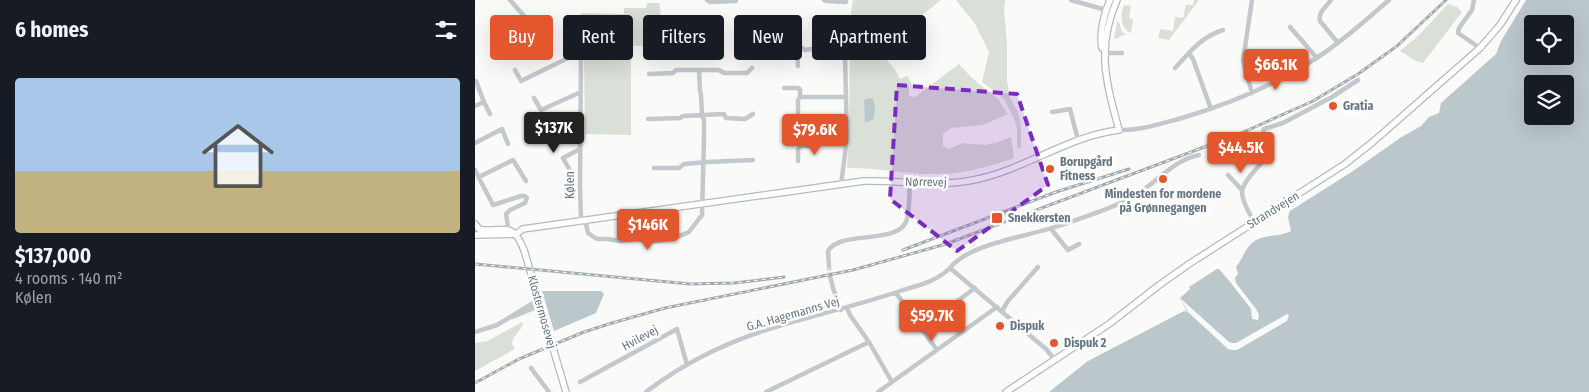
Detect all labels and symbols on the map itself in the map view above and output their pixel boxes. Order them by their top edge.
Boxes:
pin: $66.1K [1235,48,1317,91]
place label: Gratia [1343,99,1373,113]
marker: Gratia [1327,100,1339,112]
pin: $137K [519,112,589,154]
pin: $79.6K [774,114,856,156]
pin: $44.5K [1200,132,1282,174]
place label: Borupgård Fitness [1060,155,1113,183]
marker: Borupgård Fitness [1044,163,1056,175]
street label: Kølen [563,171,577,199]
marker: Mindesten for mordene på Grønnegangen [1157,173,1169,185]
street label: Nørrevej [905,175,947,189]
place label: Mindesten for mordene på Grønnegangen [1105,187,1221,215]
street label: Strandvejen [1244,188,1302,232]
pin: $146K [613,208,683,251]
marker: Snekkersten [990,211,1004,225]
place label: Snekkersten [1008,211,1071,225]
street label: Klostermosevej [525,274,559,350]
street label: G.A. Hagemanns Vej [745,294,841,334]
pin: $59.7K [891,300,973,342]
place label: Dispuk [1010,319,1045,333]
marker: Dispuk [994,320,1006,332]
street label: Hvilevej [620,323,660,353]
place label: Dispuk 2 [1064,336,1107,350]
marker: Dispuk 2 [1048,337,1060,349]

